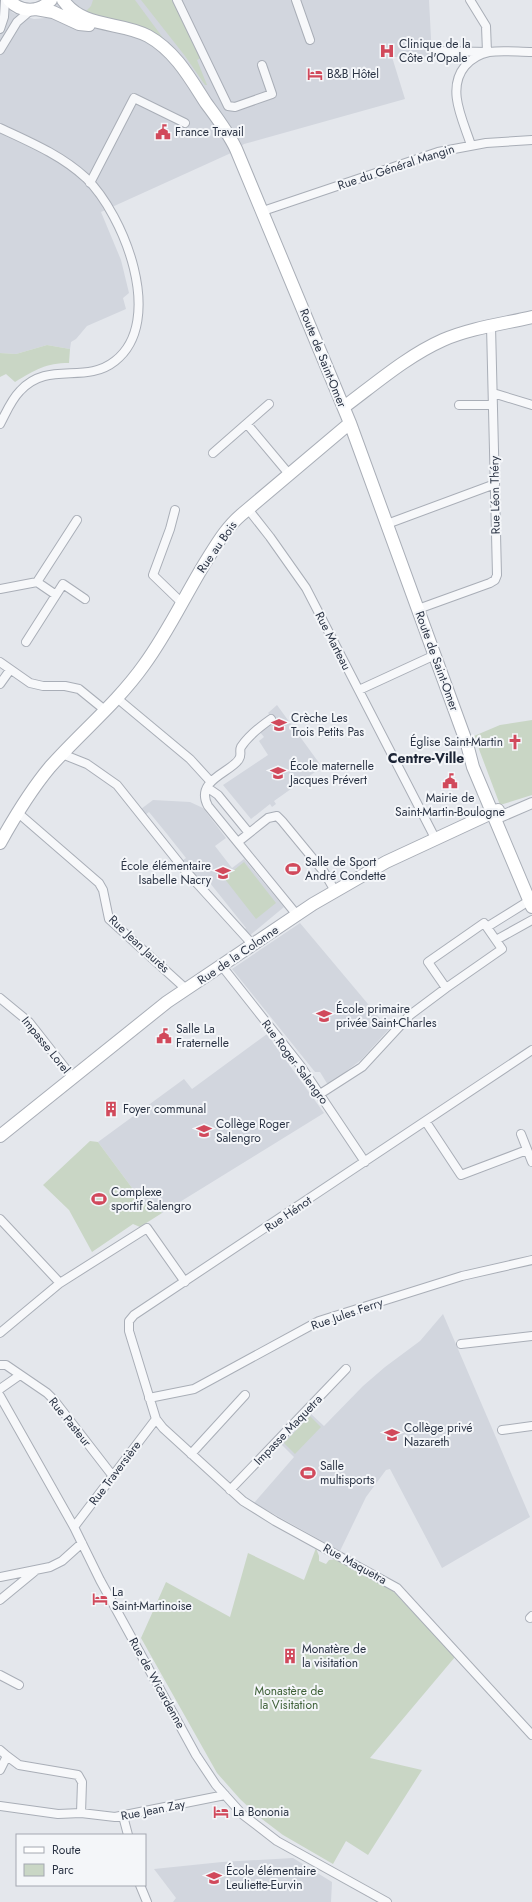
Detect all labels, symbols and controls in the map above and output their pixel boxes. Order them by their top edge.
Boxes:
place label: Clinique de la Côte d'Opale [399,35,471,67]
hospital icon: Clinique de la Côte d'Opale [378,42,396,60]
hotel icon: B&B Hôtel [306,65,324,83]
place label: B&B Hôtel [327,65,379,83]
public building icon: France Travail [154,123,172,141]
place label: France Travail [175,123,244,141]
street label: Rue du Général Mangin [335,140,457,194]
street label: Route de Saint-Omer [295,306,351,411]
street label: Rue Léon Théry [485,455,505,534]
street label: Rue au Bois [193,517,242,577]
street label: Rue Marteau [311,609,355,673]
street label: Route de Saint-Omer [411,609,464,714]
place label: Crèche Les Trois Petits Pas [291,709,364,741]
school or university icon: Crèche Les Trois Petits Pas [270,716,288,734]
place label: Église Saint-Martin [410,733,503,751]
church icon: Église Saint-Martin [506,733,524,751]
district label: Centre-Ville [388,748,464,768]
place label: École maternelle Jacques Prévert [288,757,374,789]
school or university icon: École maternelle Jacques Prévert [269,764,287,782]
public building icon: Mairie de Saint-Martin-Boulogne [441,772,459,790]
place label: Mairie de Saint-Martin-Boulogne [395,789,505,821]
place label: Salle de Sport André Condette [305,853,386,885]
place label: École élémentaire Isabelle Nacry [121,857,212,889]
sports icon: Salle de Sport André Condette [284,860,302,878]
school or university icon: École élémentaire Isabelle Nacry [214,864,232,882]
street label: Rue Jean Jaurès [105,911,174,977]
street label: Rue de la Colonne [194,921,282,989]
place label: École primaire privée Saint-Charles [336,1000,437,1032]
school or university icon: École primaire privée Saint-Charles [315,1007,333,1025]
street label: Impasse Lorel [17,1012,75,1078]
street label: Rue Roger Salengro [257,1016,333,1108]
place label: Salle La Fraternelle [176,1020,229,1052]
public building icon: Salle La Fraternelle [155,1027,173,1045]
building icon: Foyer communal [102,1100,120,1118]
place label: Foyer communal [123,1100,206,1118]
place label: Collège Roger Salengro [216,1115,290,1147]
school or university icon: Collège Roger Salengro [195,1122,213,1140]
place label: Complexe sportif Salengro [111,1183,192,1215]
sports icon: Complexe sportif Salengro [90,1190,108,1208]
street label: Rue Hénot [261,1192,315,1236]
street label: Rue Jules Ferry [309,1293,386,1335]
street label: Impasse Maquetra [250,1391,327,1469]
street label: Rue Pasteur [44,1393,96,1451]
place label: Collège privé Nazareth [404,1419,472,1451]
school or university icon: Collège privé Nazareth [383,1426,401,1444]
street label: Rue Traversière [85,1437,145,1509]
place label: Salle multisports [320,1457,375,1489]
sports icon: Salle multisports [299,1464,317,1482]
street label: Rue Maquetra [320,1539,390,1589]
place label: La Saint-Martinoise [112,1583,192,1615]
hotel icon: La Saint-Martinoise [91,1590,109,1608]
street label: Rue de Wicardenne [124,1634,190,1732]
place label: Monatère de la visitation [302,1640,366,1672]
building icon: Monatère de la visitation [281,1647,299,1665]
park label: Monastère de la Visitation [255,1682,323,1714]
street label: Rue Jean Zay [119,1795,187,1825]
hotel icon: La Bononia [212,1803,230,1821]
place label: La Bononia [233,1803,289,1821]
legend [16,1834,146,1886]
text: Route [52,1841,81,1859]
text: Parc [52,1861,74,1879]
place label: École élémentaire Leuliette-Eurvin [226,1862,316,1894]
school or university icon: École élémentaire Leuliette-Eurvin [205,1869,223,1887]

